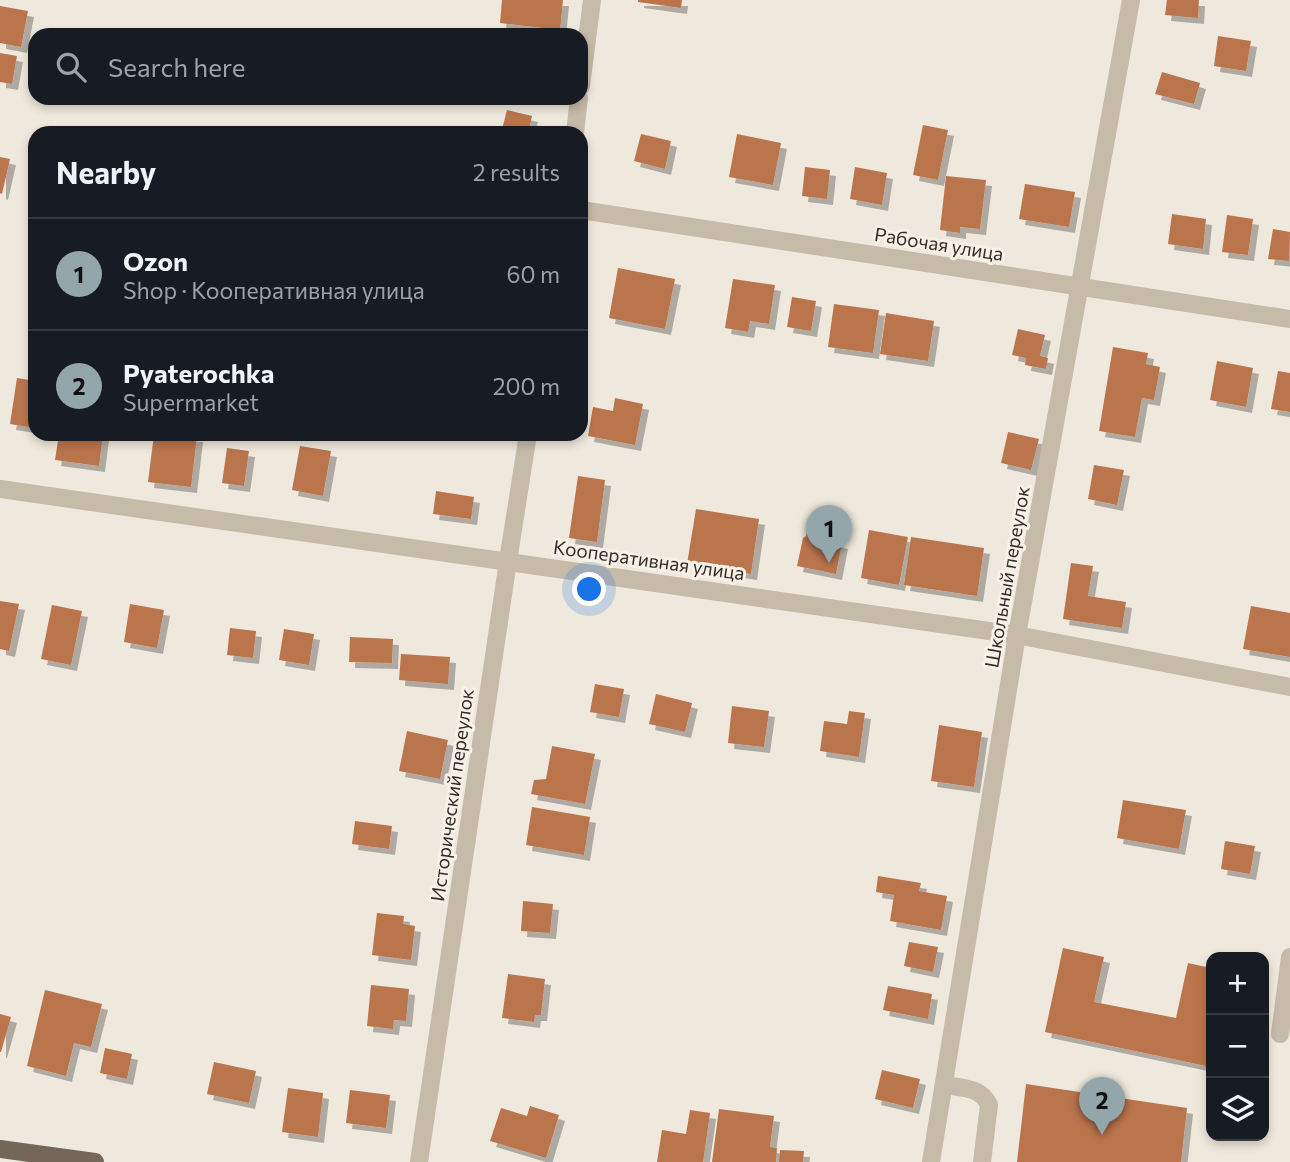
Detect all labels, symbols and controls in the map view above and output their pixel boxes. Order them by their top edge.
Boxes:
search box [28,28,588,105]
icon: search [52,48,90,86]
text: Search here [108,51,246,82]
text: Nearby [56,153,156,190]
text: 2 results [473,158,560,186]
street label: Рабочая улица [873,222,1005,265]
text: Ozon [123,245,188,276]
text: 1 [74,260,84,288]
text: 60 m [507,260,560,288]
text: Shop · Кооперативная улица [123,276,425,304]
text: Pyaterochka [123,357,274,388]
text: 2 [72,372,86,400]
text: 200 m [493,372,560,400]
text: Supermarket [123,388,259,416]
street label: Школьный переулок [979,484,1034,670]
pin: 1 [806,505,852,563]
street label: Кооперативная улица [552,535,746,584]
your location [572,572,606,606]
street label: Исторический переулок [425,687,478,903]
map controls [1206,952,1269,1141]
button: + [1206,952,1269,1015]
button: − [1206,1015,1269,1078]
pin: 2 [1079,1077,1125,1135]
button: layers [1206,1078,1269,1141]

